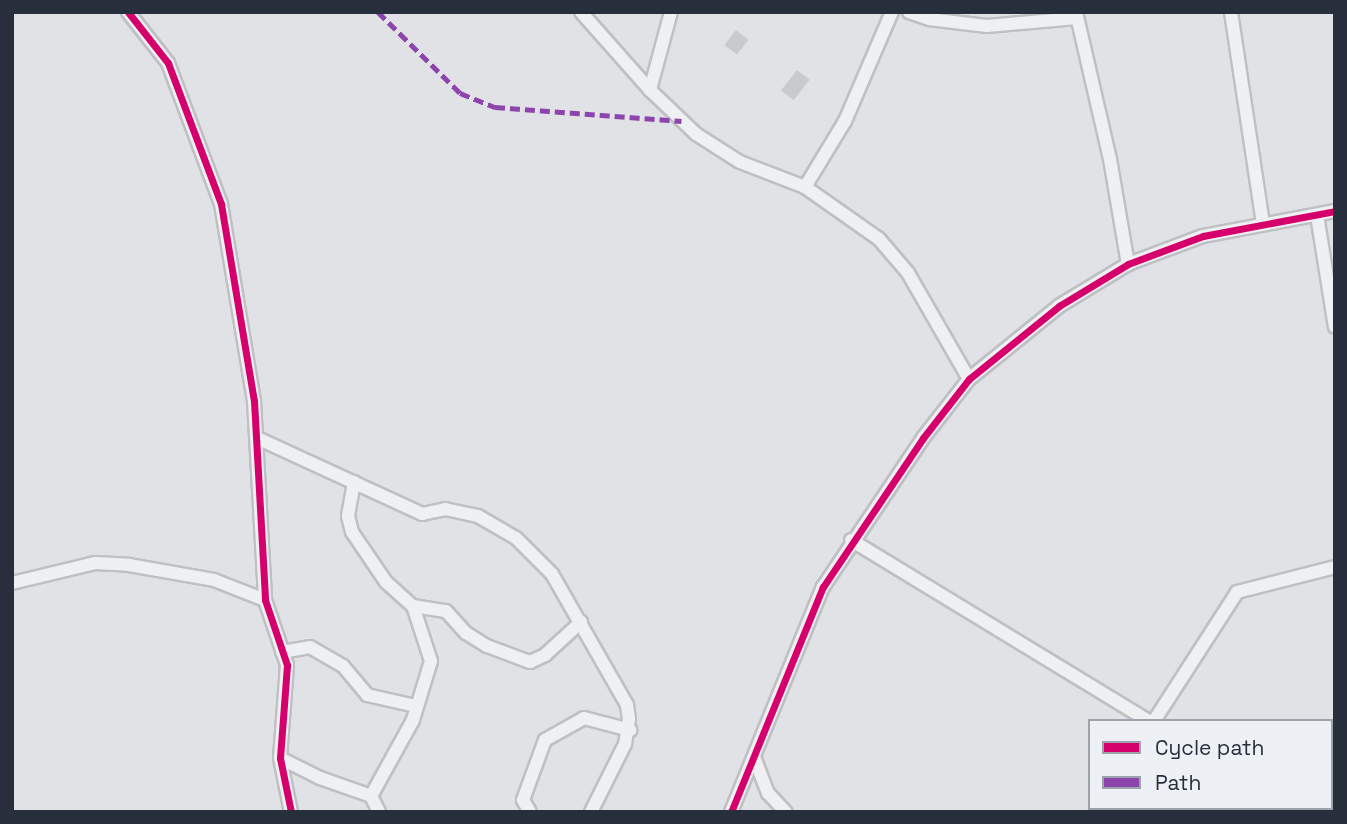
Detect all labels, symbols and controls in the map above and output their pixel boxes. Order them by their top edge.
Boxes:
legend [1088,719,1333,810]
text: Cycle path [1155,734,1264,761]
text: Path [1155,769,1201,796]

